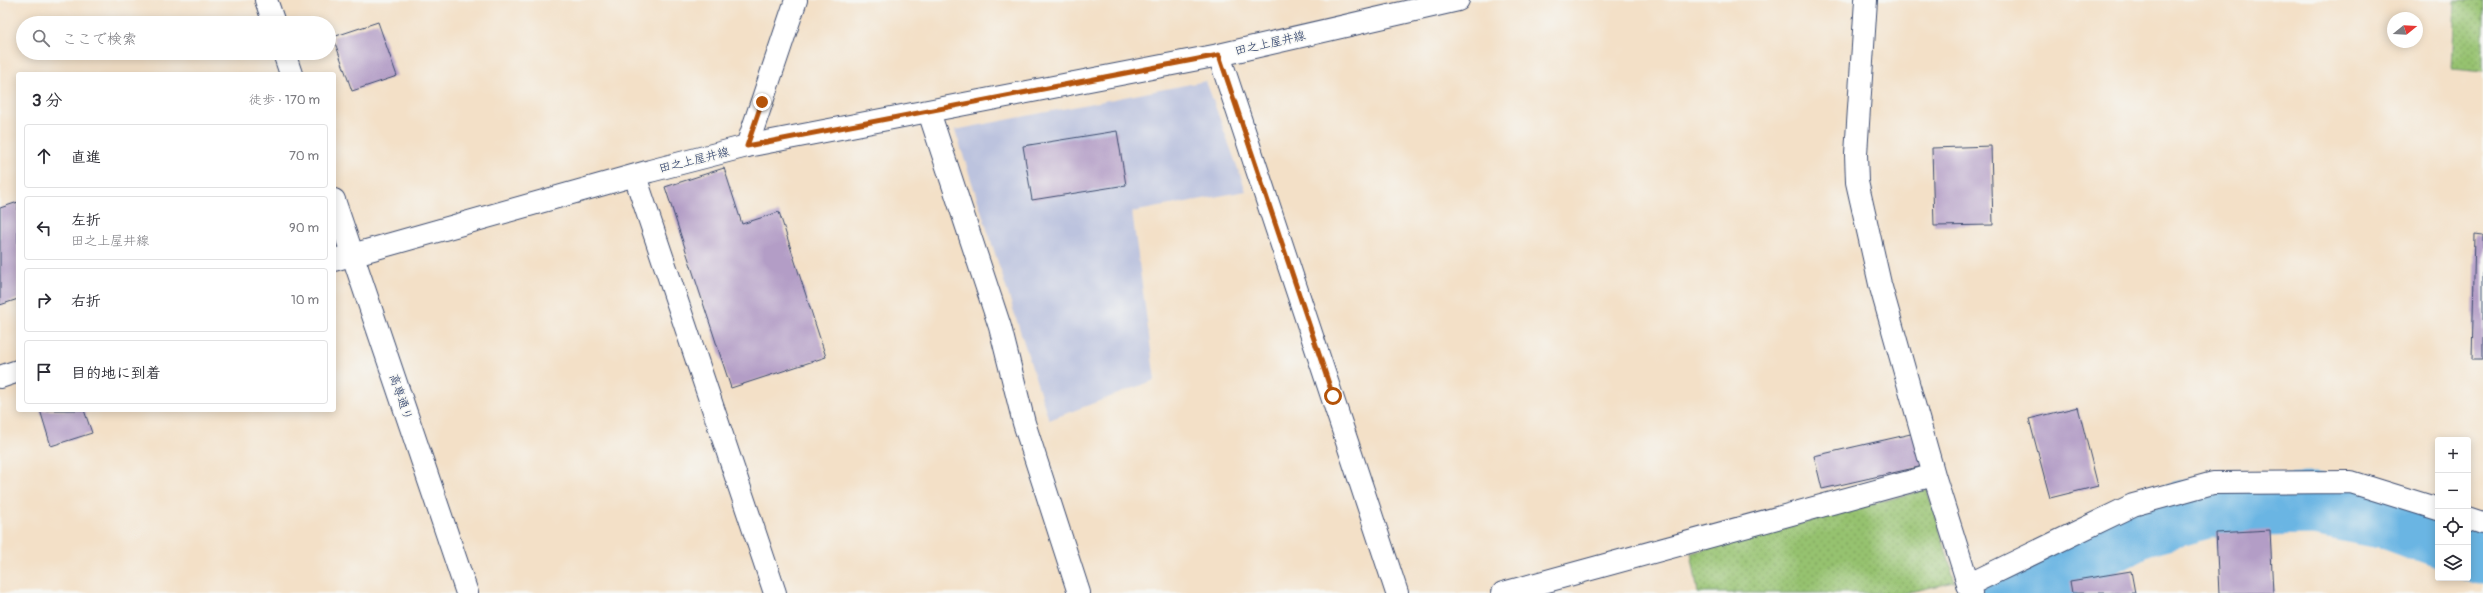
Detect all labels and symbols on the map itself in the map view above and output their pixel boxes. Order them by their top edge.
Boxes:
north arrow [2387,12,2423,48]
street label: 田之上屋井線 [1233,28,1307,59]
route end [753,93,771,111]
street label: 田之上屋井線 [657,144,731,176]
street label: 高専通り [386,372,415,422]
route start [1324,387,1342,405]

